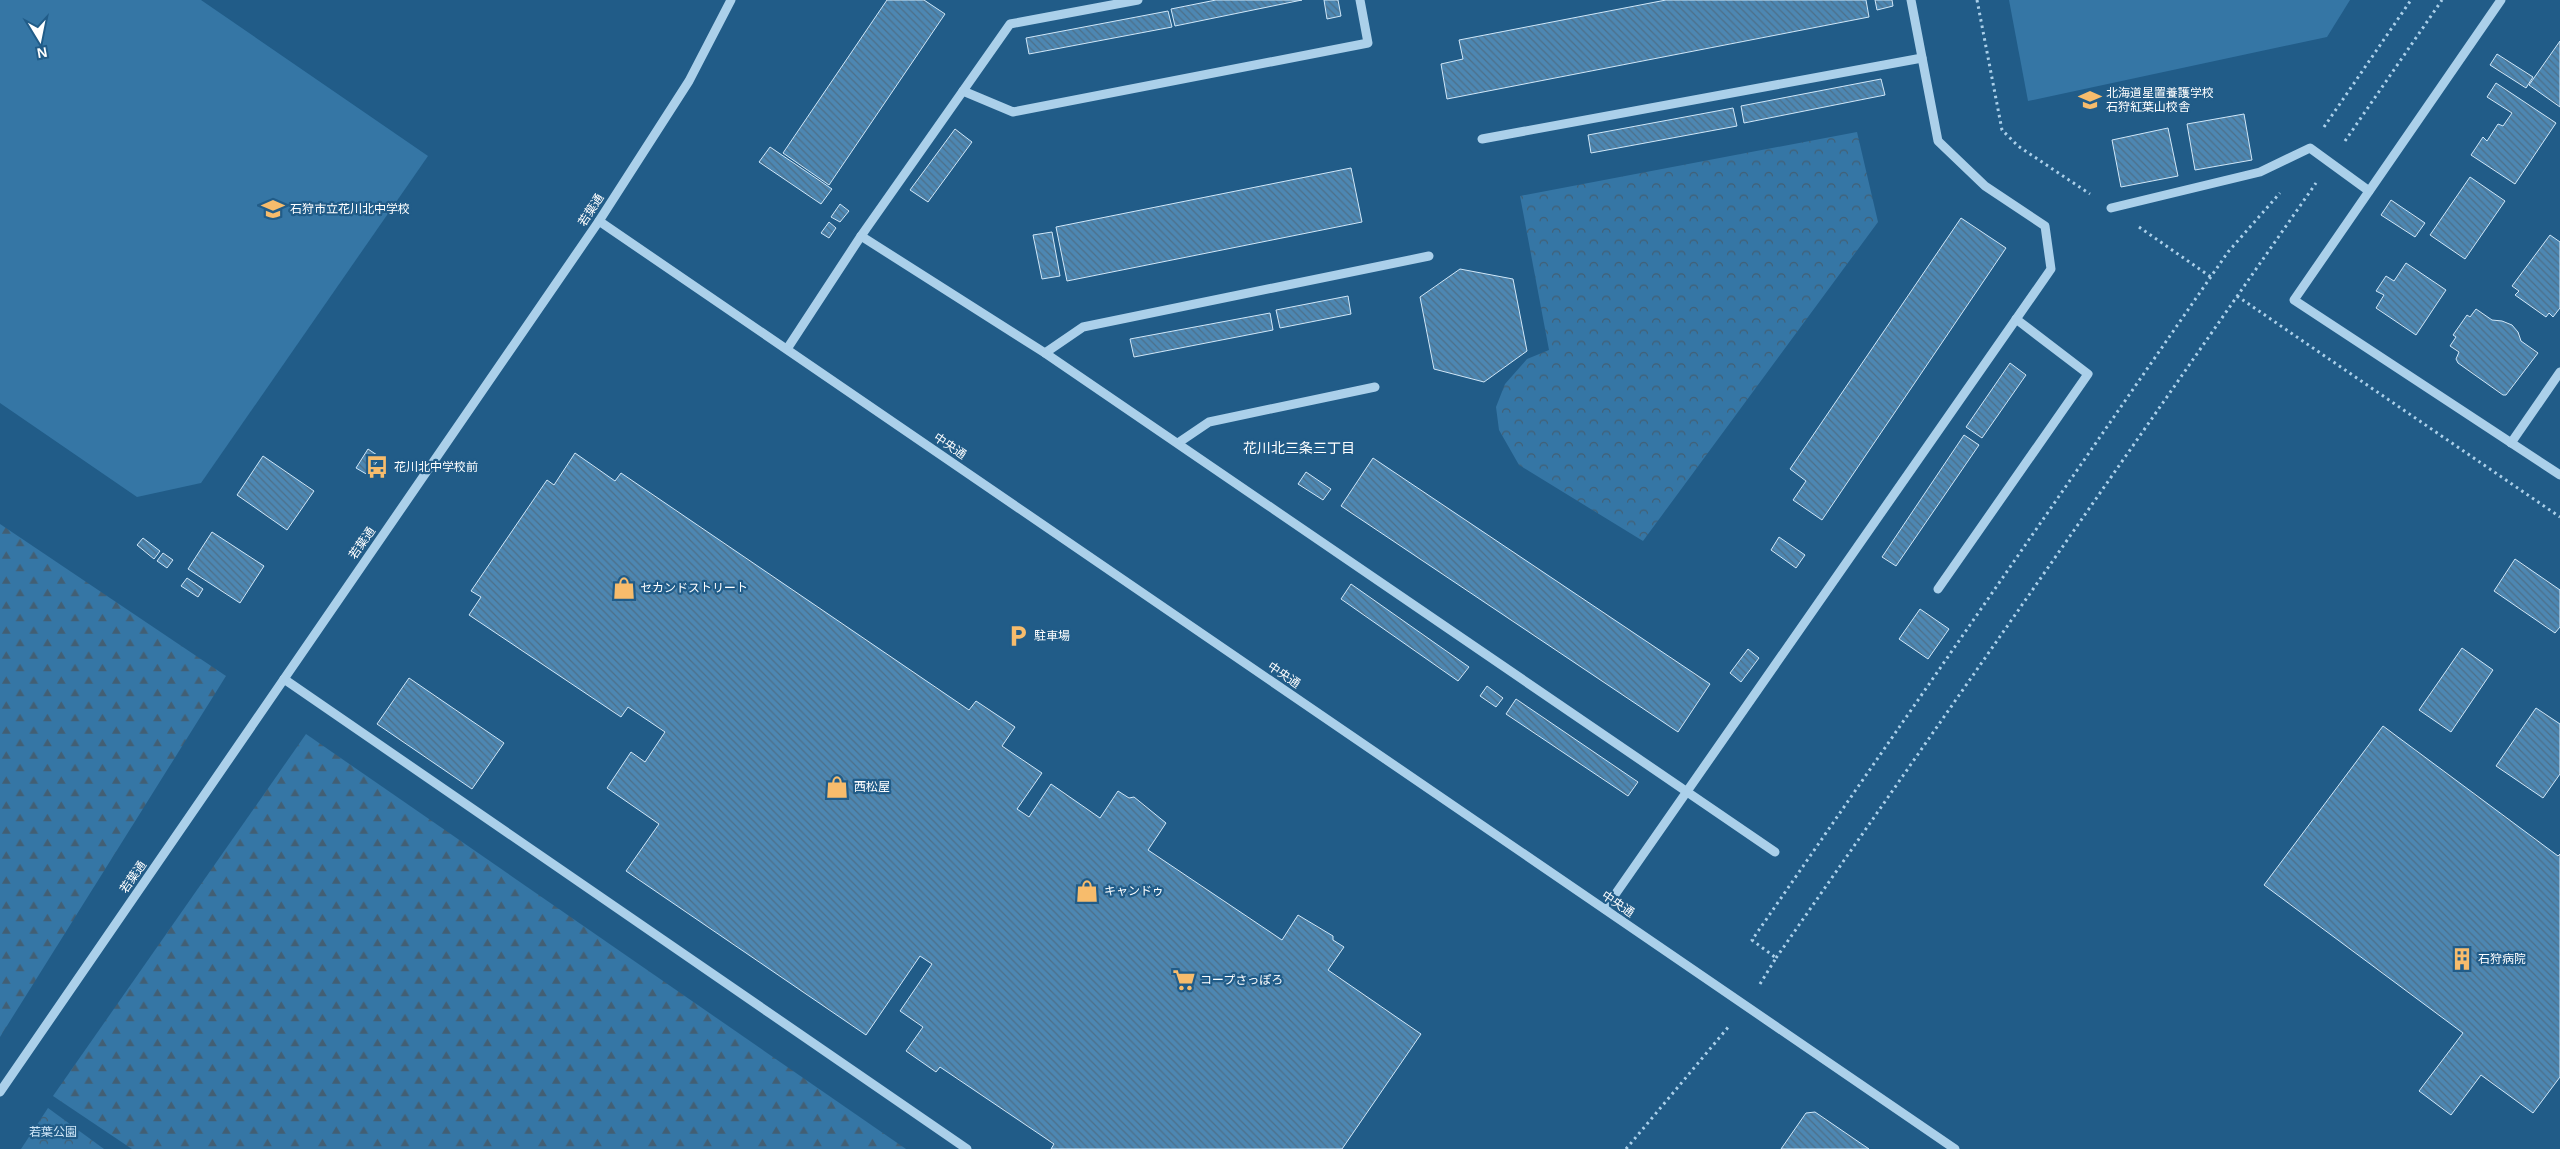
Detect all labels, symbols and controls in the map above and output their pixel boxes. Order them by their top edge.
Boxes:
north arrow [15,15,65,65]
text: N [36,44,49,62]
place label: 北海道星置養護学校 石狩紅葉山校舎 [2106,86,2214,114]
school or university icon: 北海道星置養護学校 石狩紅葉山校舎 [2077,87,2103,113]
street label: 若葉通 [575,191,607,229]
school or university icon: 石狩市立花川北中学校 [260,196,286,222]
place label: 石狩市立花川北中学校 [290,202,410,216]
street label: 中央通 [931,430,969,462]
district label: 花川北三条三丁目 [1243,440,1355,456]
bus stop icon: 花川北中学校前 [364,454,390,480]
place label: 花川北中学校前 [394,460,478,474]
street label: 若葉通 [346,524,378,562]
shop icon: セカンドストリート [611,575,637,601]
place label: セカンドストリート [640,581,748,595]
parking icon: 駐車場 [1005,623,1031,649]
place label: 駐車場 [1034,629,1070,643]
street label: 中央通 [1265,659,1303,691]
shop icon: 西松屋 [824,774,850,800]
place label: 西松屋 [854,780,890,794]
street label: 若葉通 [117,858,149,896]
shop icon: キャンドゥ [1074,878,1100,904]
place label: キャンドゥ [1104,884,1164,898]
street label: 中央通 [1599,888,1637,920]
building icon: 石狩病院 [2449,946,2475,972]
place label: 石狩病院 [2478,952,2526,966]
supermarket icon: コープさっぽろ [1171,967,1197,993]
place label: コープさっぽろ [1200,973,1283,987]
park label: 若葉公園 [29,1125,77,1139]

